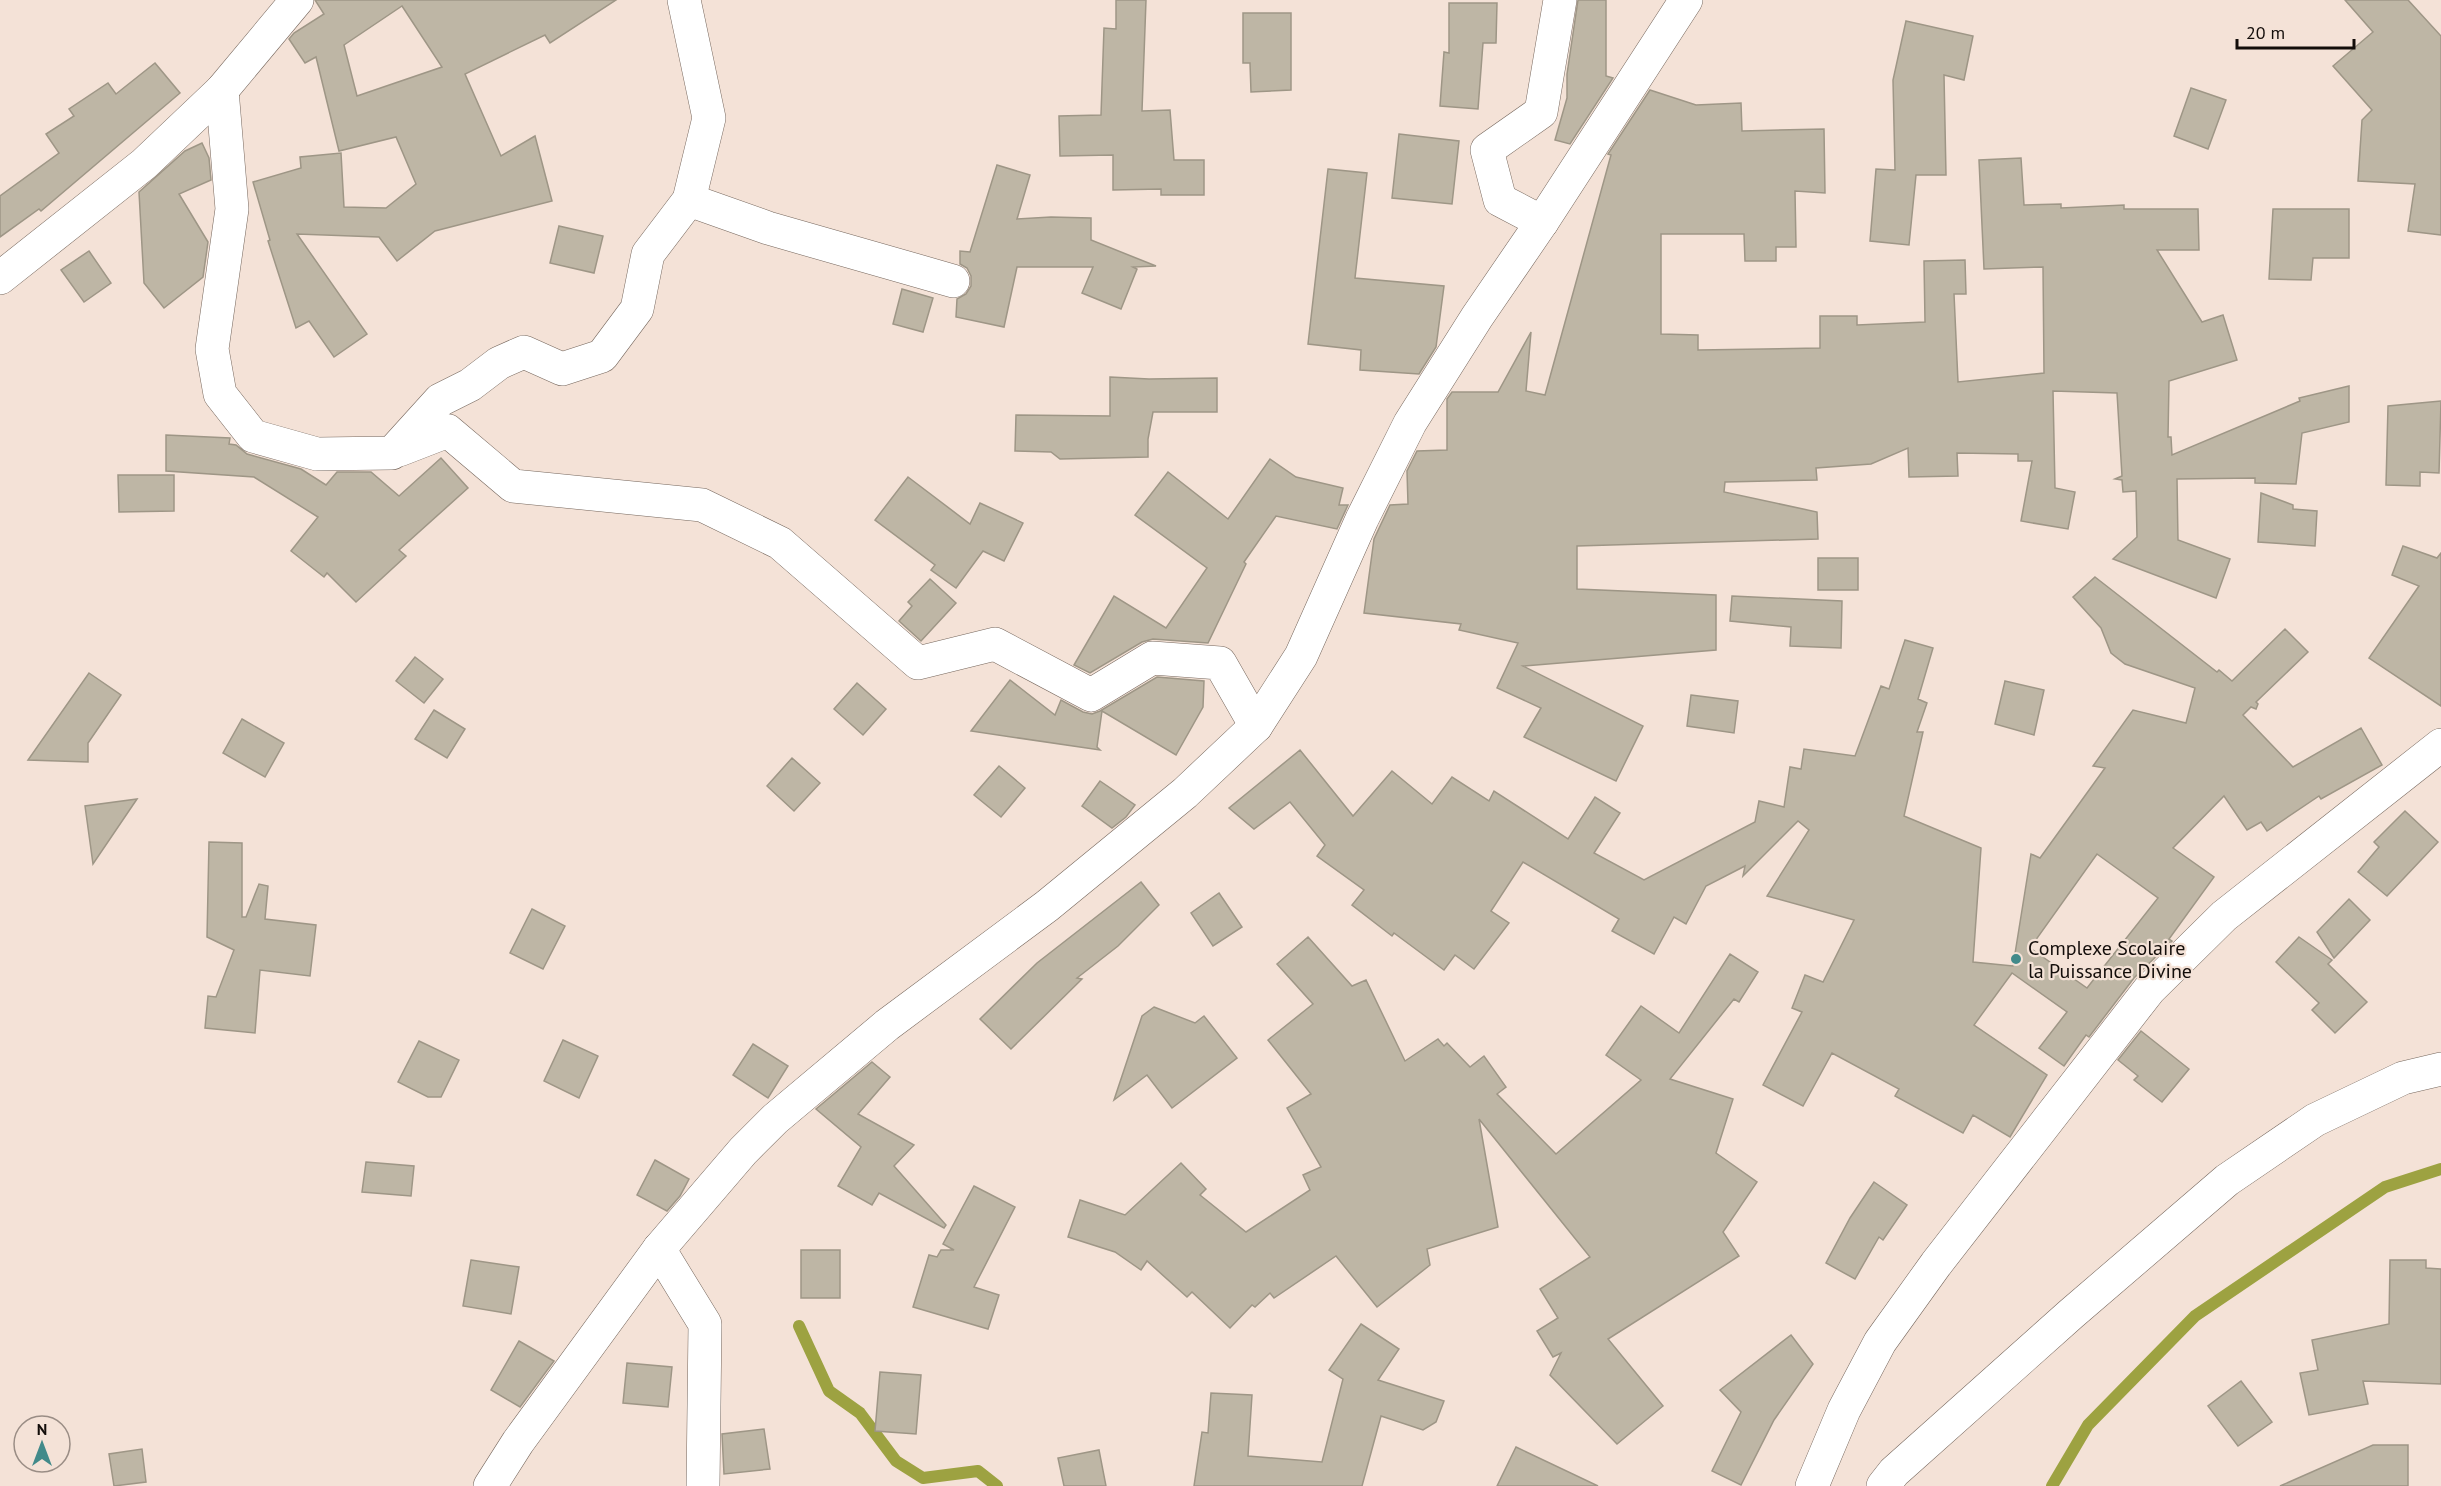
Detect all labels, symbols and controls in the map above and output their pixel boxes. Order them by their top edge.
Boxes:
scale bar [2237,12,2354,50]
text: 20 m [2246,21,2285,44]
place label: Complexe Scolaire la Puissance Divine [2028,935,2192,984]
marker: Complexe Scolaire la Puissance Divine [2009,952,2023,966]
north arrow [12,1414,72,1474]
text: N [37,1419,47,1439]

